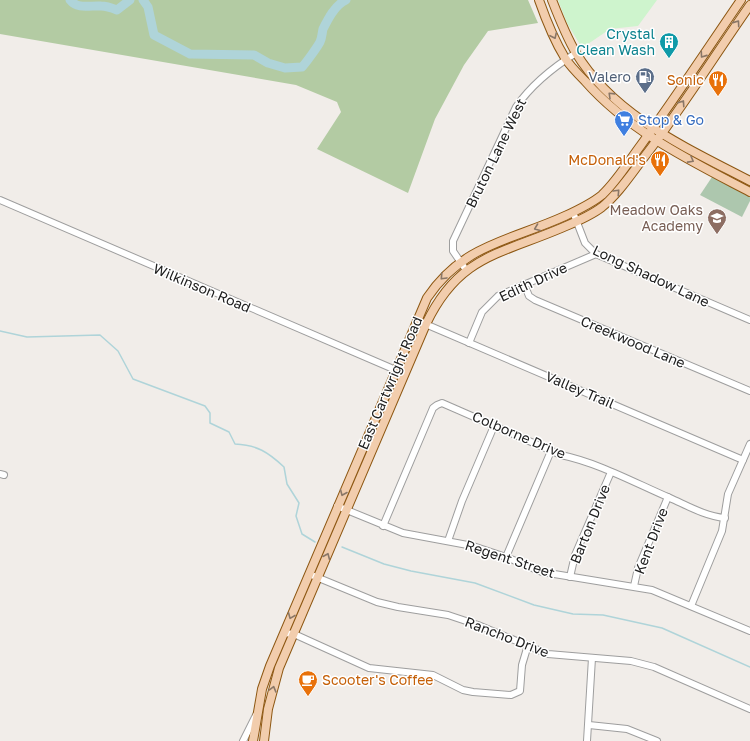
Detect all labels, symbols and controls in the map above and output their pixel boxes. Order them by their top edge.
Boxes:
one-way arrow [732,21,739,28]
place label: Crystal Clean Wash [576,25,655,58]
building icon: Crystal Clean Wash [658,31,680,59]
one-way arrow [549,32,557,39]
one-way arrow [700,51,708,58]
fuel station icon: Valero [634,66,656,94]
place label: Valero [588,68,631,85]
restaurant icon: Sonic [707,69,729,97]
place label: Sonic [667,71,704,88]
one-way arrow [608,92,616,100]
street label: Bruton Lane West [462,95,529,210]
one-way arrow [677,100,685,107]
supermarket icon: Stop & Go [613,109,635,137]
place label: Stop & Go [638,111,704,128]
restaurant icon: McDonald's [649,149,671,177]
place label: McDonald's [568,151,646,168]
one-way arrow [686,155,694,162]
one-way arrow [612,189,620,197]
place label: Meadow Oaks Academy [610,201,703,234]
school or university icon: Meadow Oaks Academy [706,207,728,235]
one-way arrow [534,223,541,231]
street label: Long Shadow Lane [590,241,712,310]
street label: Edith Drive [496,258,570,305]
street label: Wilkinson Road [151,259,253,316]
one-way arrow [441,272,448,279]
street label: Creekwood Lane [578,312,688,371]
street label: East Cartwright Road [354,314,425,452]
street label: Valley Trail [543,367,617,412]
street label: Colborne Drive [470,407,568,462]
street label: Barton Drive [566,482,613,566]
one-way arrow [340,488,348,496]
street label: Kent Drive [630,505,671,576]
street label: Regent Street [463,536,557,581]
one-way arrow [323,552,331,559]
one-way arrow [288,613,296,620]
street label: Rancho Drive [463,613,552,660]
cafe icon: Scooter's Coffee [297,669,319,697]
place label: Scooter's Coffee [322,671,433,688]
one-way arrow [268,686,277,693]

